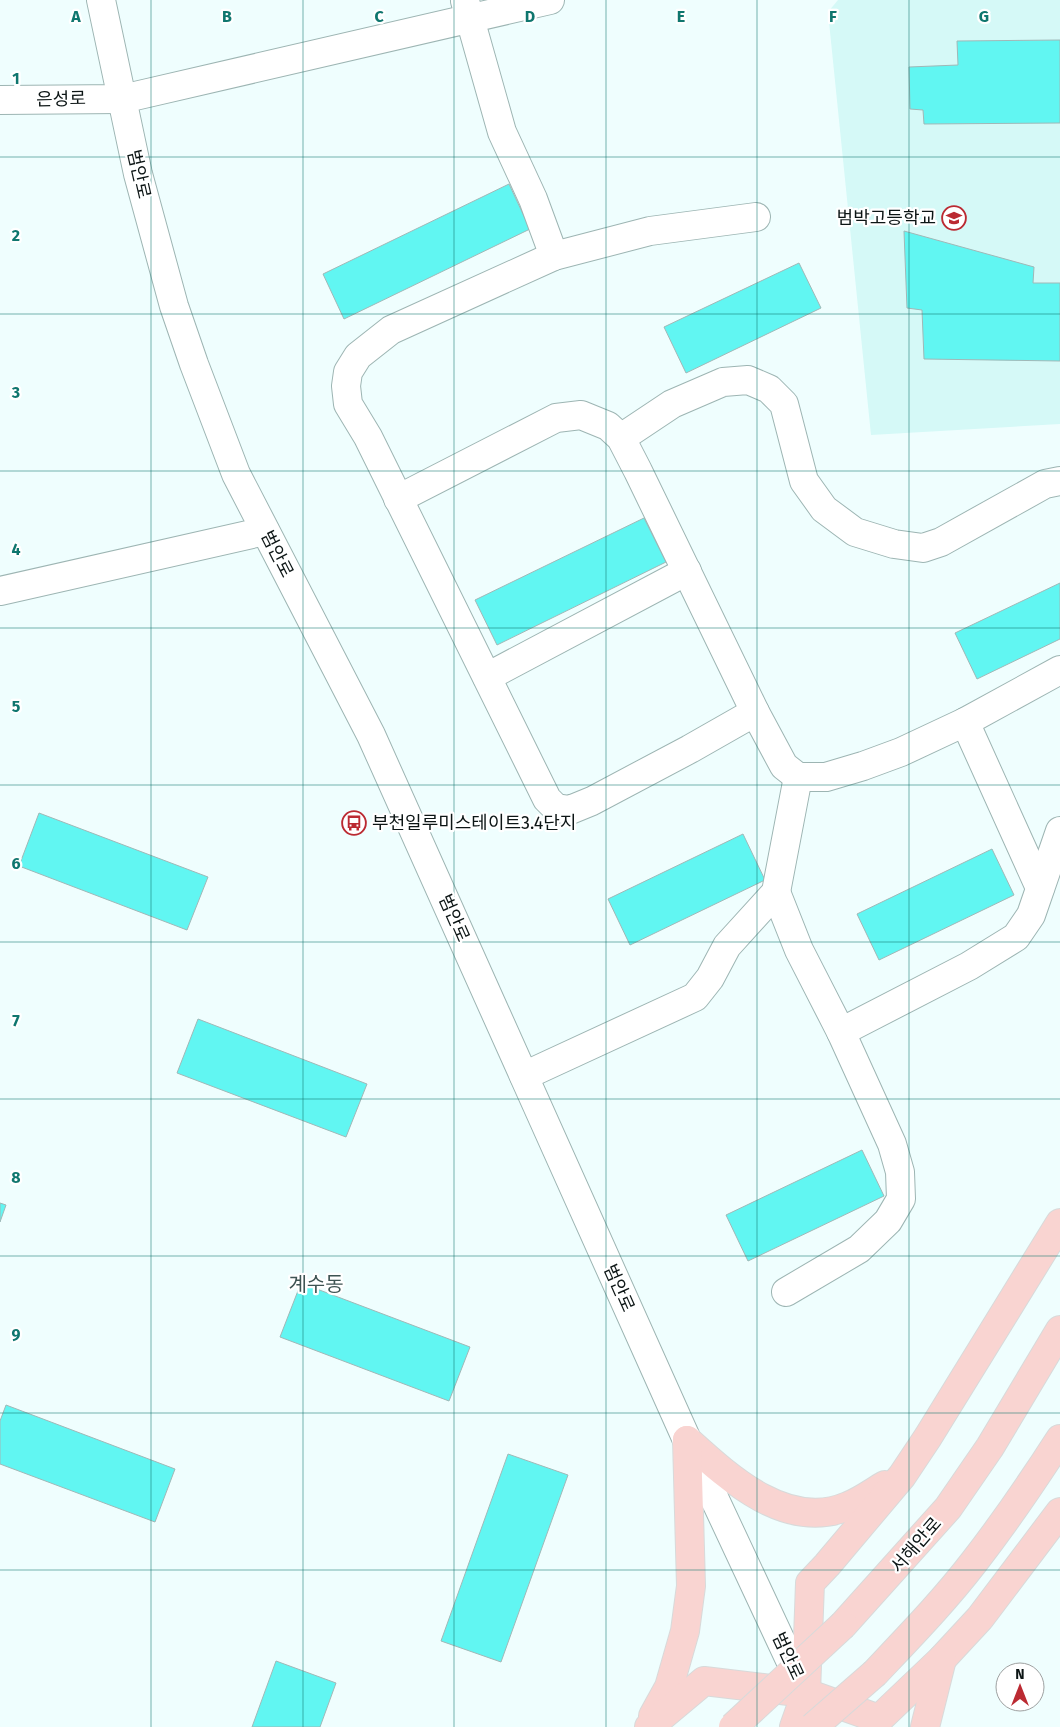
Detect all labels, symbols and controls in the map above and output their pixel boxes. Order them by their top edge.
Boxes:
text: A [70,7,81,26]
text: B [222,7,232,26]
text: C [374,7,384,26]
text: D [525,7,535,26]
text: E [677,7,685,26]
text: F [829,7,837,26]
text: G [979,7,989,26]
text: 1 [12,69,20,88]
street label: 은성로 [36,88,86,110]
street label: 범안로 [123,147,155,201]
school or university icon: 범박고등학교 [941,205,967,231]
place label: 범박고등학교 [837,207,936,229]
text: 2 [12,226,20,245]
text: 3 [11,383,20,402]
street label: 범안로 [256,527,298,581]
text: 4 [11,540,21,559]
text: 5 [12,697,21,716]
bus stop icon: 부천일루미스테이트3.4단지 [341,810,367,836]
place label: 부천일루미스테이트3.4단지 [372,812,576,834]
text: 6 [11,854,21,873]
street label: 범안로 [434,891,474,945]
text: 7 [12,1011,20,1030]
text: 8 [11,1168,21,1187]
street label: 범안로 [599,1261,639,1315]
district label: 계수동 [288,1272,344,1296]
text: 9 [12,1325,21,1344]
street label: 서해안로 [886,1513,946,1577]
street label: 범안로 [768,1629,808,1683]
north arrow [995,1662,1045,1712]
text: N [1015,1666,1025,1683]

